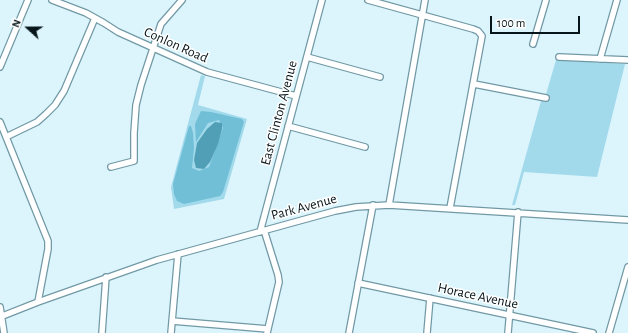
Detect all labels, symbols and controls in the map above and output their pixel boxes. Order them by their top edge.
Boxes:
north arrow [8,8,48,48]
scale bar [492,8,582,34]
text: 100 m [497,17,525,29]
text: N [10,18,23,29]
street label: Conlon Road [141,23,211,67]
street label: East Clinton Avenue [257,59,301,167]
street label: Park Avenue [269,190,339,224]
street label: Horace Avenue [436,279,520,313]

